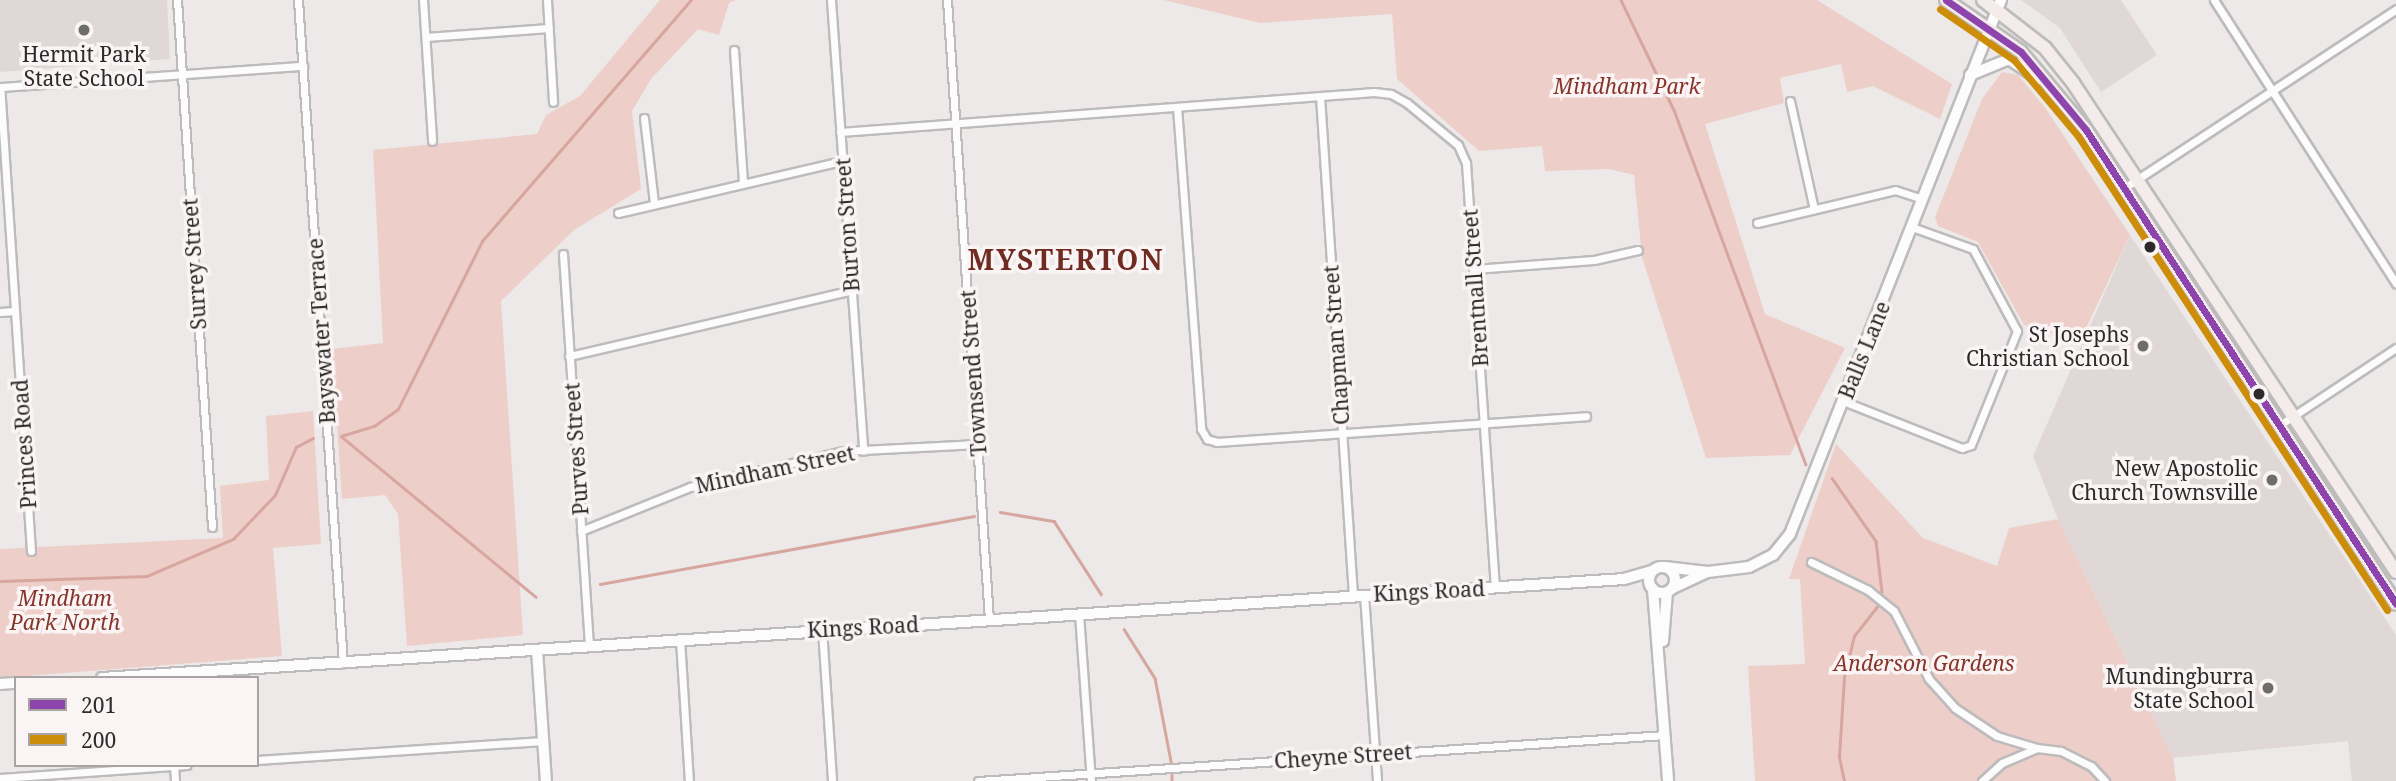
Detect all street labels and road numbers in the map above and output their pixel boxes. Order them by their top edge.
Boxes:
street label: Burton Street [830,157,864,293]
street label: Surrey Street [177,197,211,331]
street label: Brentnall Street [1457,208,1493,368]
street label: Bayswater Terrace [302,237,340,425]
street label: Chapman Street [1318,264,1354,426]
street label: Townsend Street [955,289,991,457]
street label: Balls Lane [1833,297,1895,403]
street label: Princes Road [7,378,41,510]
street label: Purves Street [559,382,593,516]
street label: Mindham Street [693,440,857,498]
street label: Kings Road [1373,575,1485,607]
street label: Kings Road [807,611,919,643]
street label: Cheyne Street [1273,739,1413,773]

